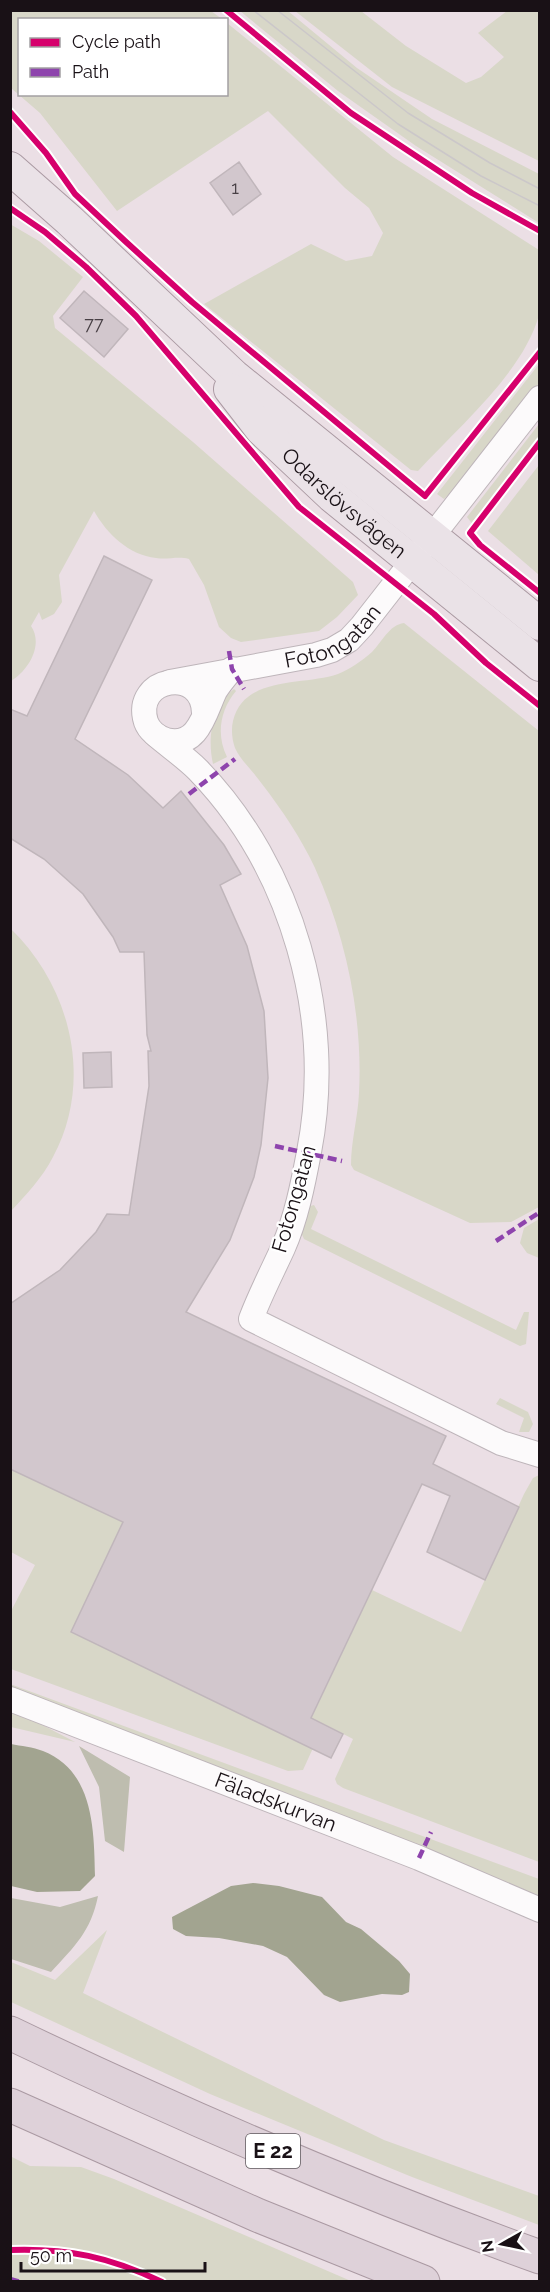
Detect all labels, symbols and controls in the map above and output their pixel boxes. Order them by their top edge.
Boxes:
legend [18,18,228,96]
text: Cycle path [72,31,161,52]
text: Path [72,61,109,82]
house number: 1 [231,177,239,198]
house number: 77 [84,313,104,334]
street label: Odarslövsvägen [277,442,412,563]
street label: Fotongatan [282,600,386,673]
street label: Fotongatan [266,1142,321,1255]
street label: Fäladskurvan [211,1767,340,1837]
road number: E 22 [246,2134,300,2168]
north arrow [472,2214,532,2274]
scale bar [21,2235,206,2273]
text: N [477,2239,498,2254]
text: 50 m [30,2245,72,2266]

